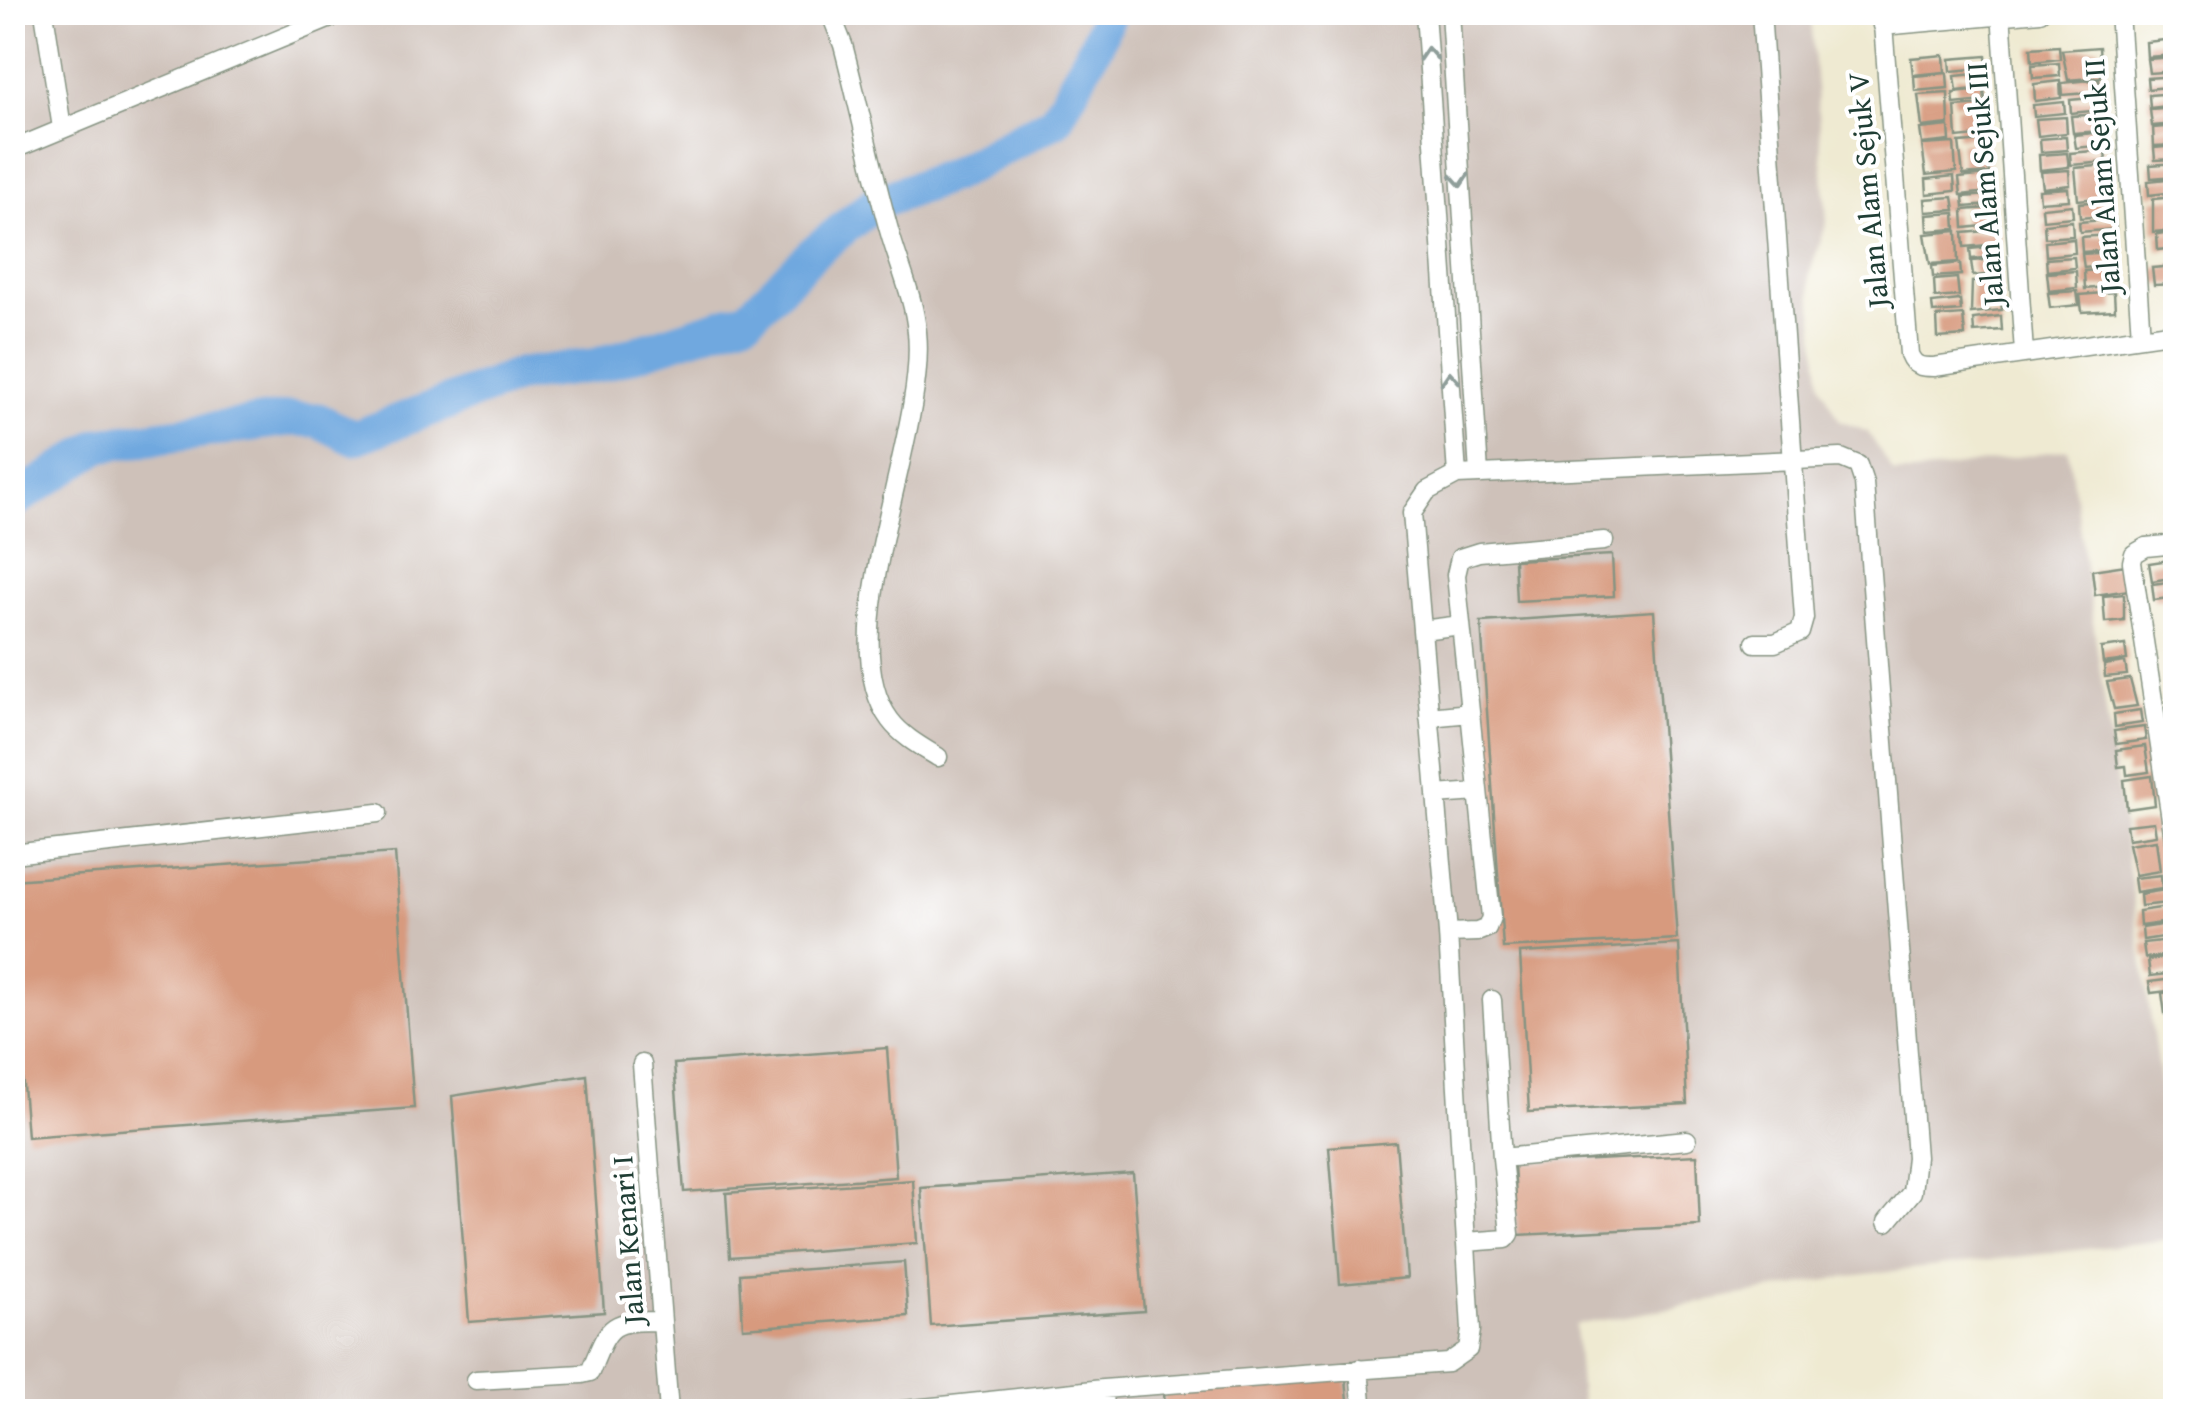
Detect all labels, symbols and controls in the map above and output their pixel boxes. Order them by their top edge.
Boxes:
one-way arrow [1418,45,1439,61]
street label: Jalan Alam Sejuk II [2071,57,2131,299]
street label: Jalan Alam Sejuk III [1954,61,2015,311]
street label: Jalan Alam Sejuk V [1835,70,1900,314]
one-way arrow [1449,172,1470,188]
one-way arrow [1440,369,1461,385]
street label: Jalan Kenari I [599,1154,655,1330]

